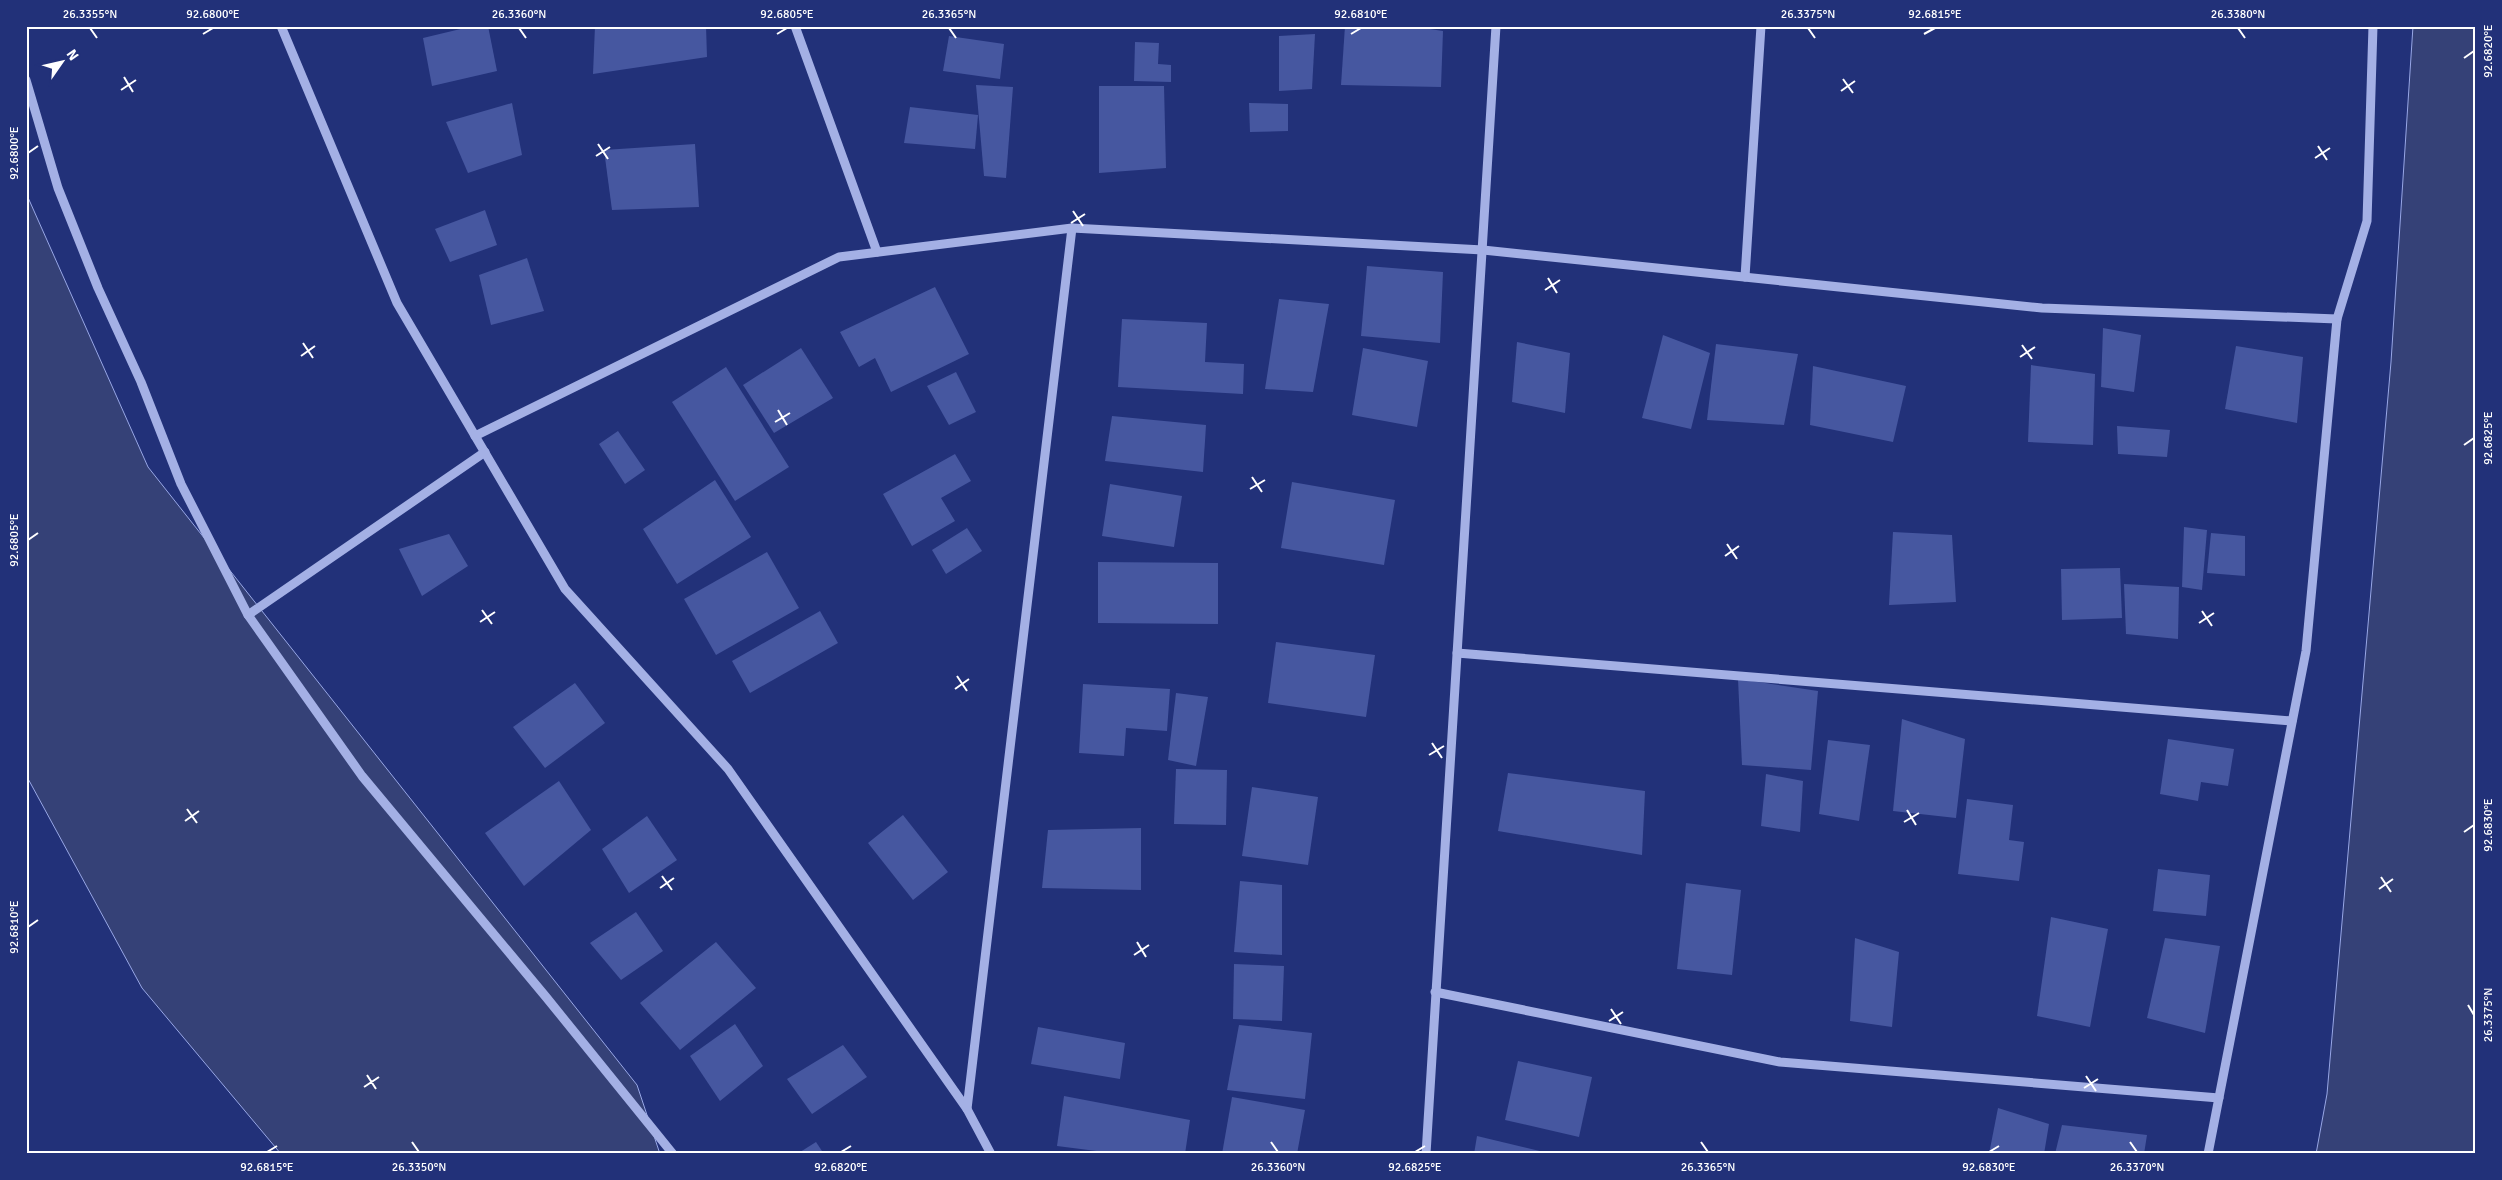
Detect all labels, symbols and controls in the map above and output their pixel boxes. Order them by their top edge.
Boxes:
text: 26.3355°N [63,7,117,22]
text: 92.6800°E [186,7,240,22]
text: 26.3360°N [492,7,546,22]
text: 92.6805°E [760,7,814,22]
text: 26.3365°N [922,7,976,22]
text: 92.6810°E [1334,7,1388,22]
text: 26.3375°N [1781,7,1835,22]
text: 92.6815°E [1908,7,1962,22]
text: 26.3380°N [2211,7,2265,22]
text: 92.6820°E [2481,24,2496,78]
north arrow [38,38,88,88]
text: N [63,46,82,64]
text: 92.6800°E [7,126,22,180]
text: 92.6825°E [2481,411,2496,465]
text: 92.6805°E [7,513,22,567]
text: 92.6830°E [2481,798,2496,852]
text: 92.6810°E [7,900,22,954]
text: 26.3375°N [2481,988,2496,1042]
text: 92.6815°E [240,1160,294,1175]
text: 26.3350°N [392,1160,446,1175]
text: 92.6820°E [814,1160,868,1175]
text: 26.3360°N [1251,1160,1305,1175]
text: 92.6825°E [1388,1160,1442,1175]
text: 26.3365°N [1681,1160,1735,1175]
text: 92.6830°E [1962,1160,2016,1175]
text: 26.3370°N [2110,1160,2164,1175]

